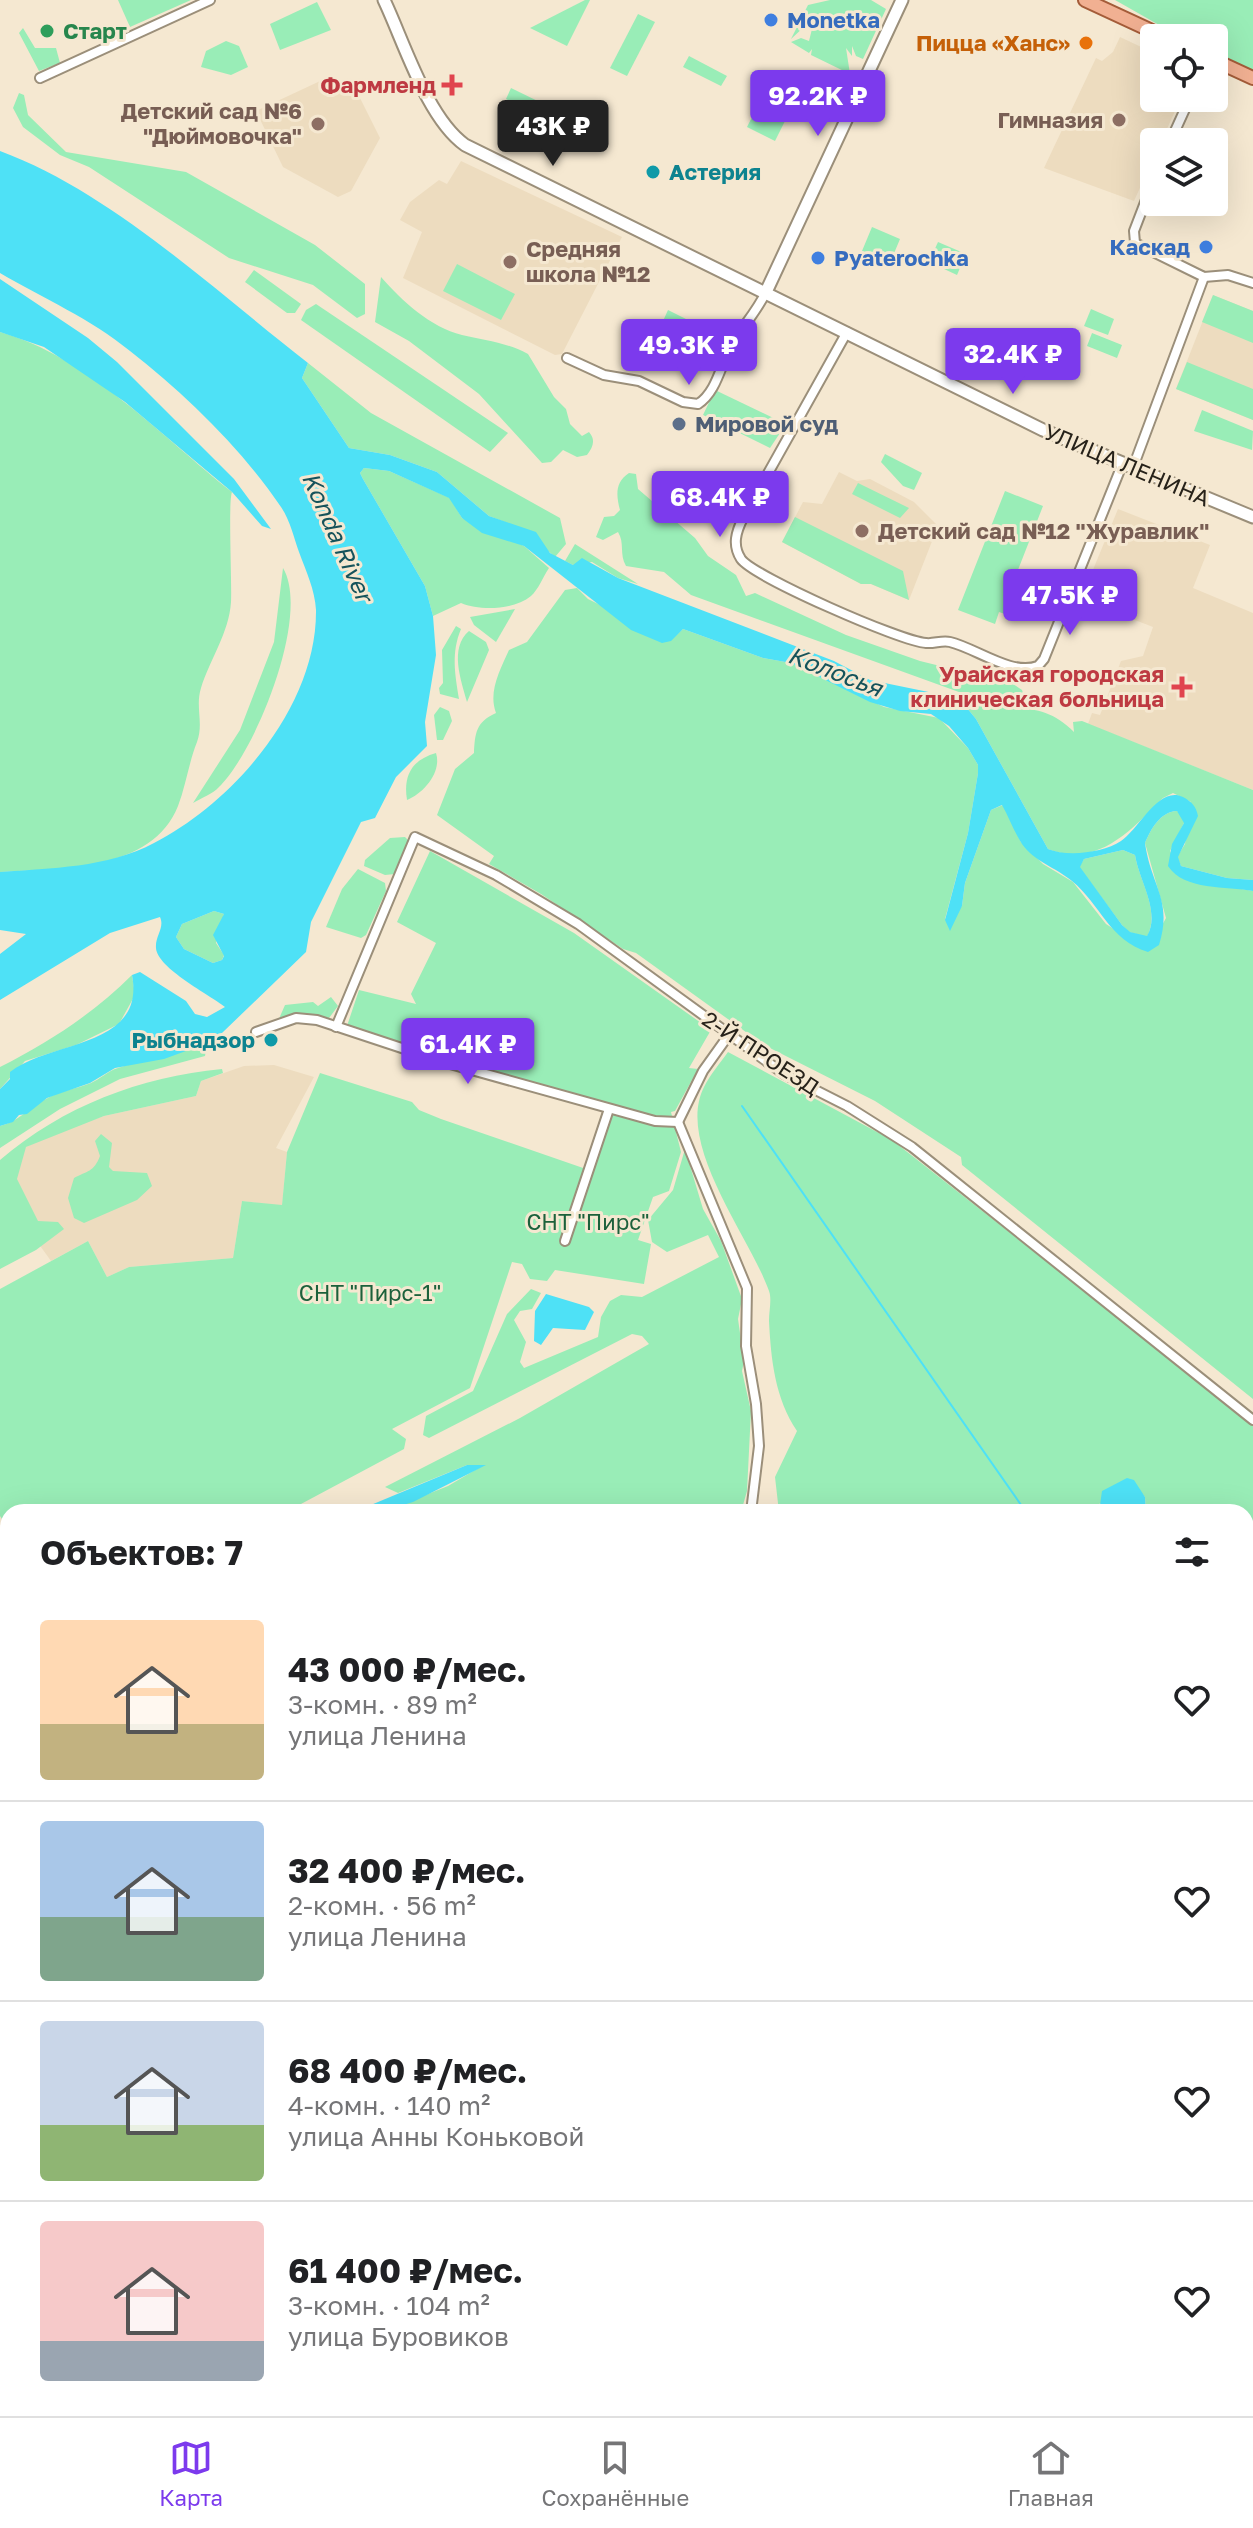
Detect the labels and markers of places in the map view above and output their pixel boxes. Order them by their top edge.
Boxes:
place label: Monetka [787,6,880,33]
marker: Monetka [762,11,780,29]
place label: Старт [63,17,127,44]
marker: Старт [38,22,56,40]
place label: Пицца «Ханс» [916,29,1070,56]
marker: Пицца «Ханс» [1077,34,1095,52]
pin: 92.2K ₽ [744,70,892,138]
place label: Фармленд [320,71,436,98]
marker: Фармленд [443,76,461,94]
place label: Детский сад №6 "Дюймовочка" [121,97,302,149]
pin: 43K ₽ [497,100,609,168]
place label: Гимназия [998,106,1103,133]
marker: Гимназия [1110,111,1128,129]
marker: Детский сад №6 "Дюймовочка" [309,115,327,133]
place label: Астерия [669,158,761,185]
marker: Астерия [644,163,662,181]
place label: Каскад [1110,233,1190,260]
place label: Средняя школа №12 [526,235,650,287]
marker: Каскад [1197,238,1215,256]
place label: Pyaterochka [834,244,969,271]
marker: Pyaterochka [809,249,827,267]
marker: Средняя школа №12 [501,253,519,271]
pin: 49.3K ₽ [615,319,763,387]
pin: 32.4K ₽ [939,328,1087,396]
place label: Мировой суд [695,410,839,437]
marker: Мировой суд [670,415,688,433]
pin: 68.4K ₽ [646,471,794,539]
place label: Детский сад №12 "Журавлик" [878,517,1209,544]
marker: Детский сад №12 "Журавлик" [853,522,871,540]
pin: 47.5K ₽ [996,569,1144,637]
place label: Урайская городская клиническая больница [910,660,1164,712]
marker: Урайская городская клиническая больница [1171,676,1193,698]
pin: 61.4K ₽ [394,1018,542,1086]
place label: Рыбнадзор [131,1026,255,1053]
marker: Рыбнадзор [262,1031,280,1049]

